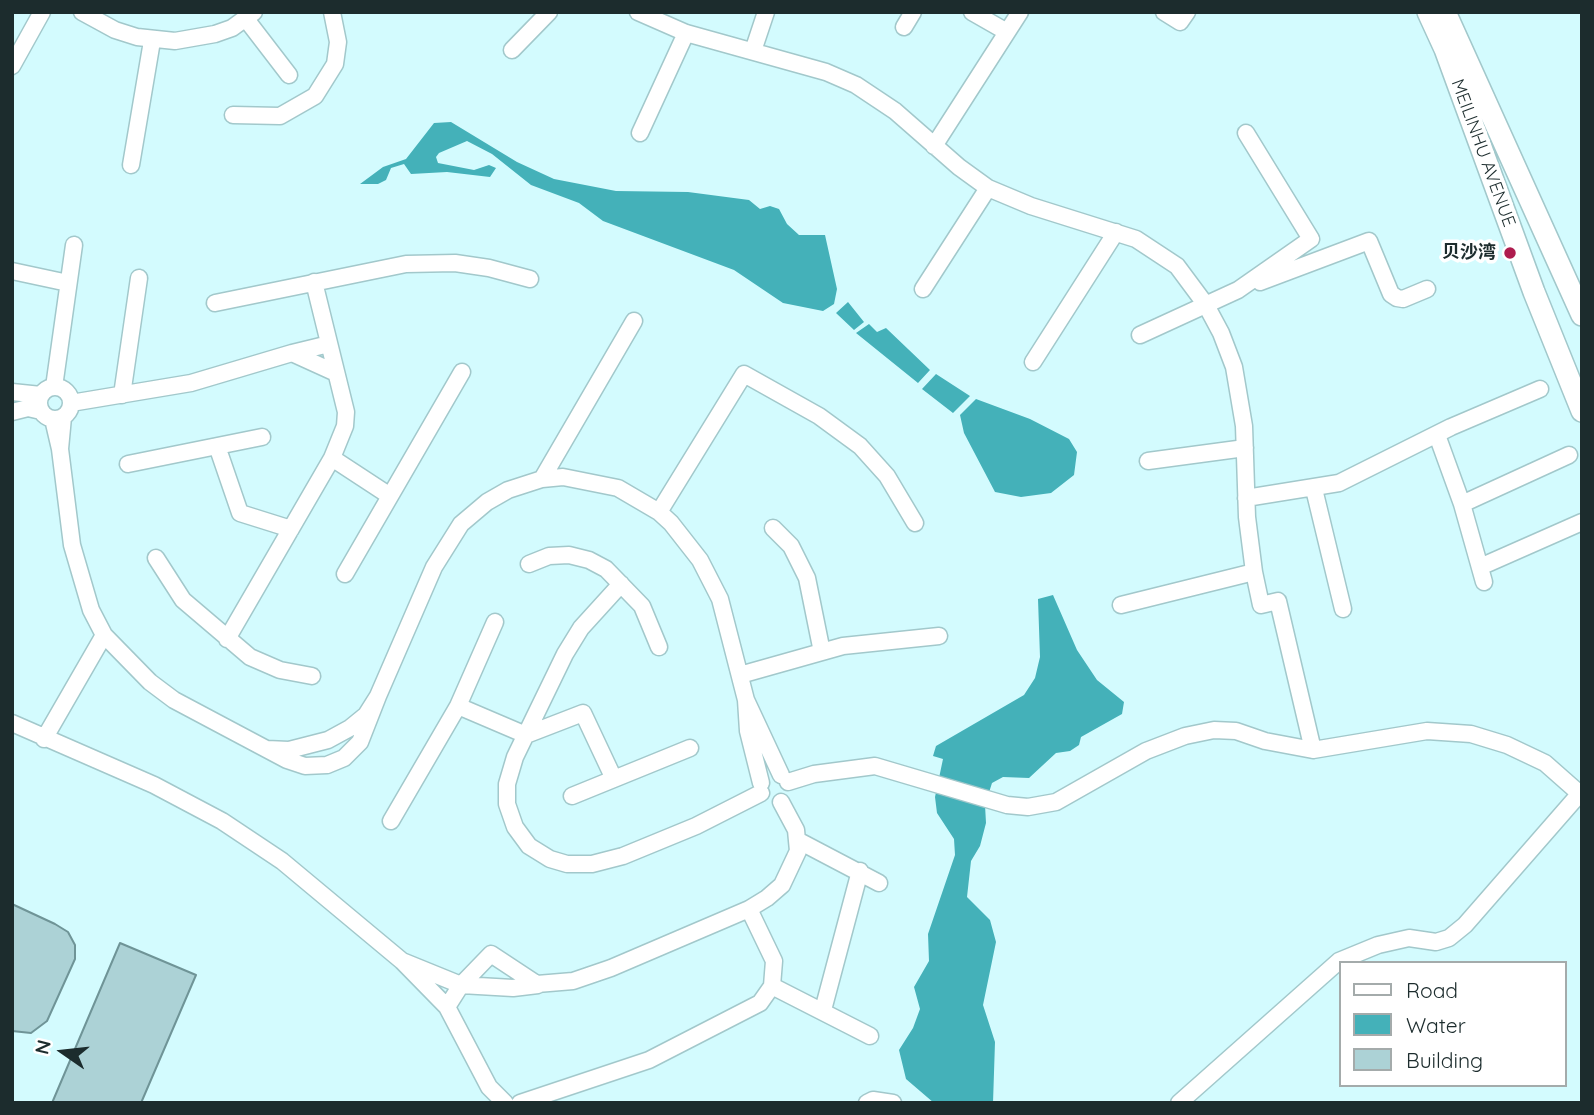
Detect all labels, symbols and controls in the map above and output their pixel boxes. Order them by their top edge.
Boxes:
street label: MEILINHU AVENUE [1446,76,1520,230]
place label: 贝沙湾 [1442,242,1496,264]
marker: 贝沙湾 [1502,245,1518,261]
legend [1338,961,1566,1087]
text: Road [1406,977,1458,1003]
text: Water [1406,1012,1466,1038]
north arrow [28,1017,98,1087]
text: N [29,1037,56,1057]
text: Building [1406,1047,1483,1073]

